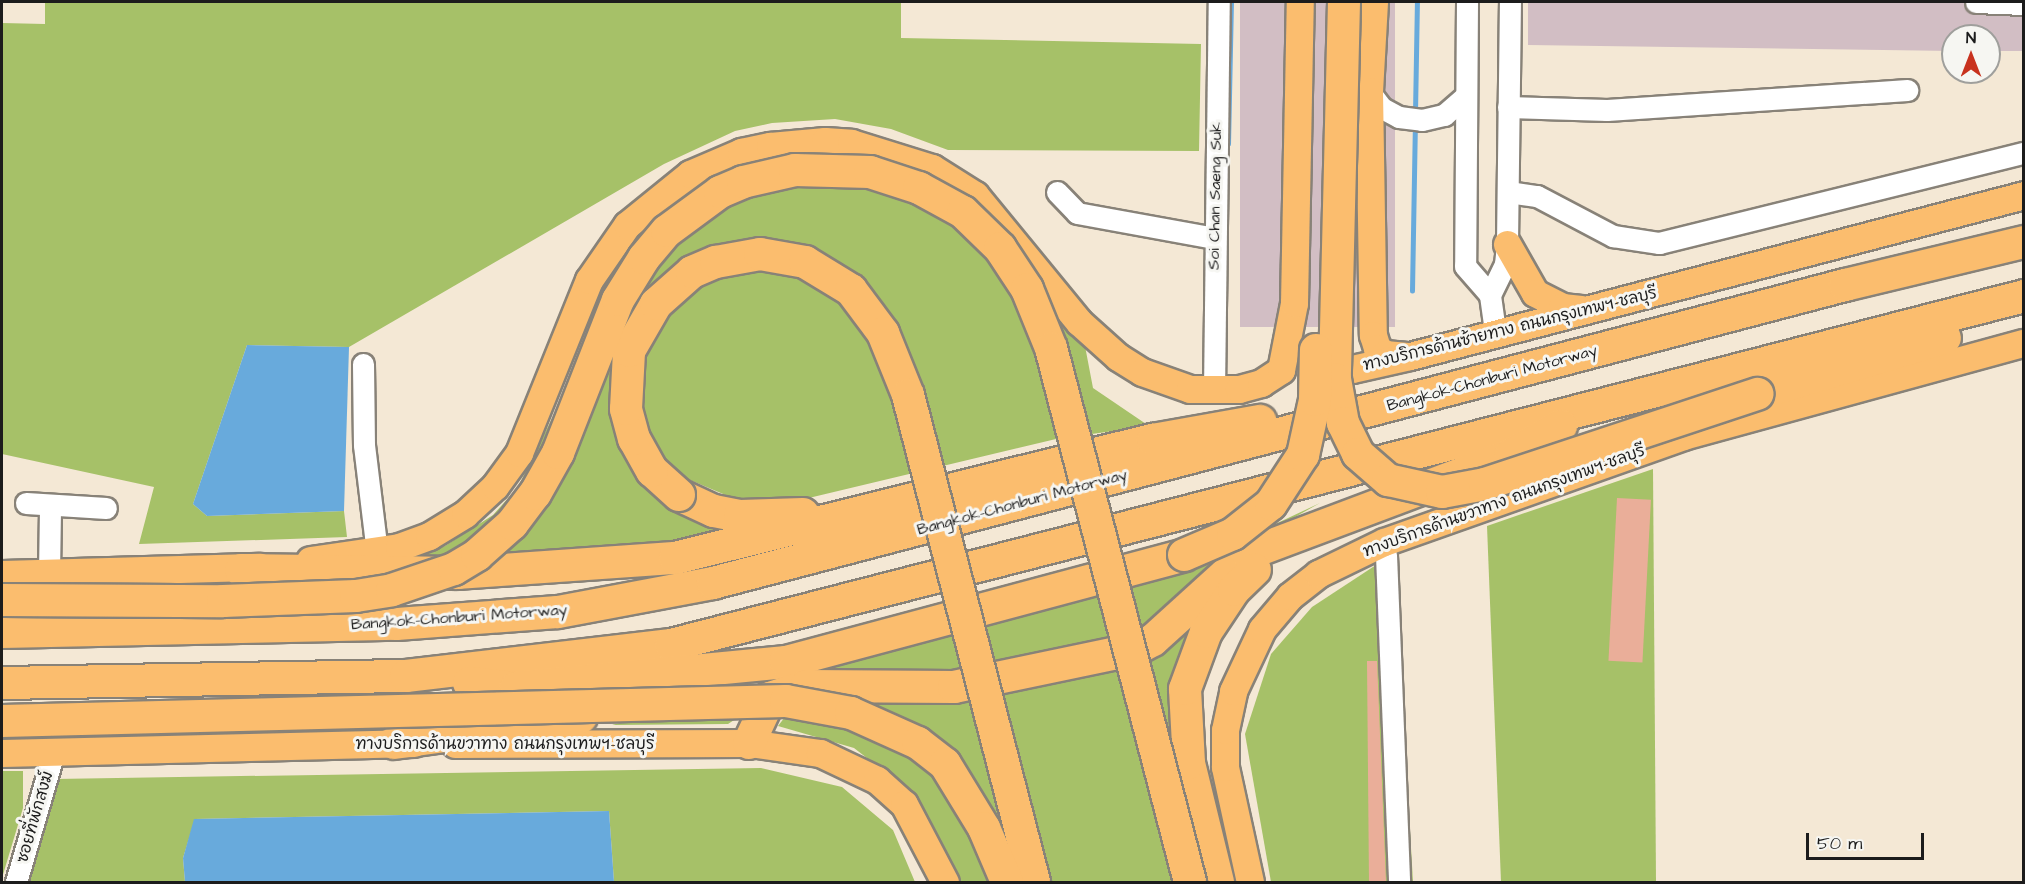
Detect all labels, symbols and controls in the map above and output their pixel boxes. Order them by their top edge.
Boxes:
north arrow [1941,24,2001,84]
text: N [1966,27,1976,49]
street label: Soi Chan Saeng Suk [1204,122,1226,270]
street label: ทางบริการด้านซ้ายทาง ถนนกรุงเทพฯ-ชลบุรี [1361,283,1659,375]
street label: Bangkok-Chonburi Motorway [1385,341,1599,415]
street label: ทางบริการด้านขวาทาง ถนนกรุงเทพฯ-ชลบุรี [1360,441,1648,561]
street label: Bangkok-Chonburi Motorway [915,465,1129,539]
street label: Bangkok-Chonburi Motorway [350,600,568,634]
street label: ทางบริการด้านขวาทาง ถนนกรุงเทพฯ-ชลบุรี [356,734,654,754]
street label: ซอยที่พักสงฆ์ [13,769,57,865]
scale bar [1809,821,1928,859]
text: 50 m [1817,831,1862,856]

